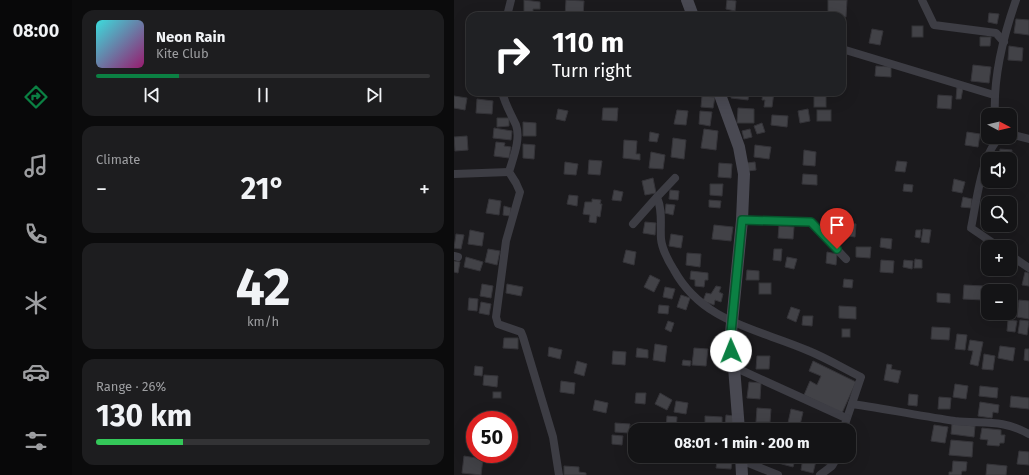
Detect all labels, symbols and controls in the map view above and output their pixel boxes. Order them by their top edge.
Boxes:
text: 08:00 [13,20,59,42]
text: 110 m [552,26,624,59]
text: Neon Rain [156,28,225,46]
icon: right [486,28,538,80]
text: Kite Club [156,46,209,61]
text: Turn right [552,60,632,82]
icon: directions [22,83,50,111]
icon: previous [141,84,163,106]
icon: pause [252,84,274,106]
icon: next [363,84,385,106]
north arrow [981,108,1017,144]
map controls [981,108,1017,320]
icon: music [22,152,50,180]
text: Climate [96,152,140,167]
button: sound [981,152,1017,188]
text: 21° [241,171,285,207]
text: − [96,176,107,203]
text: + [419,176,430,203]
button: search [981,196,1017,232]
pin [820,208,854,249]
icon: arrive [826,214,848,236]
icon: phone [22,220,50,248]
button: + [981,240,1017,276]
text: 42 [235,256,291,319]
button: − [981,284,1017,320]
icon: climate [22,289,50,317]
text: km/h [247,314,279,329]
position arrow [710,330,752,372]
icon: car [22,358,50,386]
text: Range · 26% [96,379,166,394]
text: 130 km [96,398,192,434]
speed limit sign: 50 [466,411,518,463]
icon: filters [22,427,50,455]
text: 08:01 · 1 min · 200 m [674,434,810,452]

